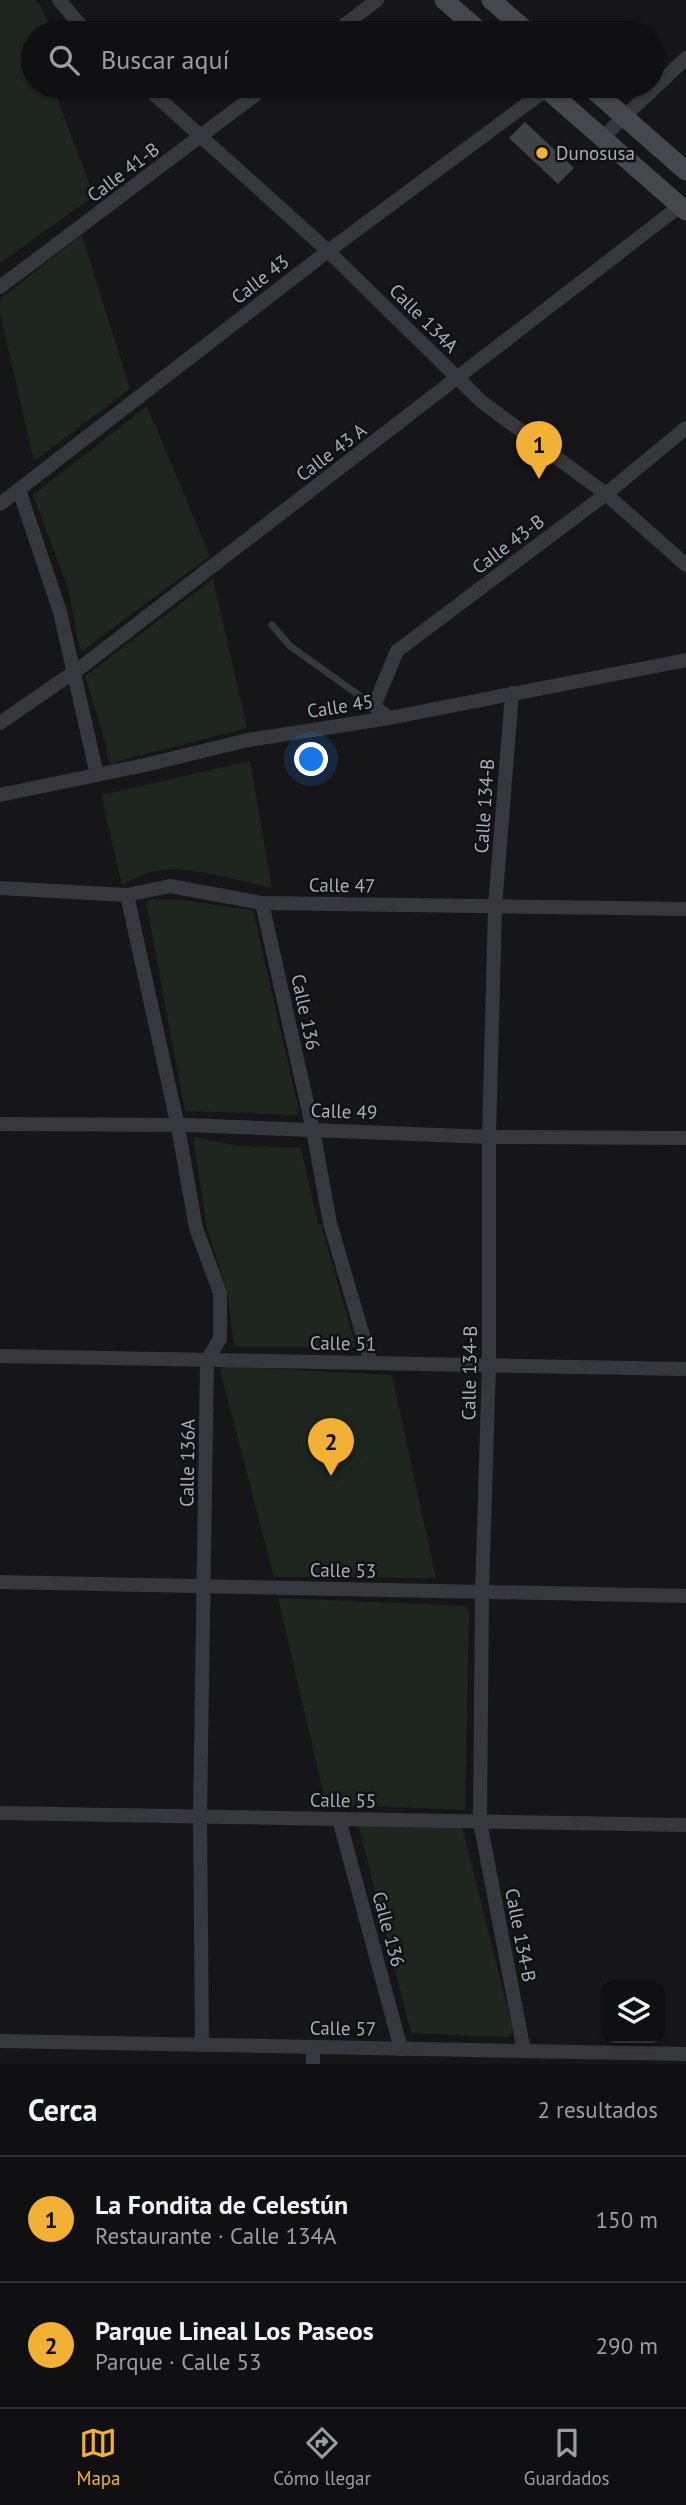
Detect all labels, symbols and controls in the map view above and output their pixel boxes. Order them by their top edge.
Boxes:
search box [21,21,665,98]
icon: search [45,41,83,79]
text: Buscar aquí [101,43,229,76]
street label: Calle 41-B [82,137,164,207]
place label: Dunosusa [556,141,635,165]
marker: Dunosusa [534,145,550,161]
street label: Calle 43 [226,249,294,309]
street label: Calle 134A [384,278,464,358]
street label: Calle 43 A [291,418,371,486]
pin: 1 [516,421,562,479]
street label: Calle 43-B [467,509,549,579]
street label: Calle 45 [305,689,375,723]
your location [294,742,328,776]
street label: Calle 134-B [469,758,499,854]
street label: Calle 47 [309,872,375,898]
street label: Calle 136 [286,972,326,1052]
street label: Calle 49 [310,1098,378,1124]
street label: Calle 134-B [456,1325,482,1421]
street label: Calle 51 [310,1330,376,1356]
pin: 2 [308,1418,354,1476]
street label: Calle 136A [174,1419,200,1507]
street label: Calle 53 [310,1557,376,1583]
street label: Calle 55 [310,1787,376,1813]
street label: Calle 134-B [500,1886,542,1984]
street label: Calle 136 [367,1889,411,1969]
map controls [602,1980,665,2043]
button: layers [602,1980,665,2043]
street label: Calle 57 [310,2015,376,2041]
text: Cerca [28,2090,97,2129]
text: 2 resultados [537,2095,658,2124]
text: La Fondita de Celestún [95,2188,348,2221]
text: 1 [44,2205,58,2234]
text: 150 m [596,2205,658,2234]
text: Restaurante · Calle 134A [95,2221,336,2250]
text: Parque Lineal Los Paseos [95,2314,374,2347]
text: 2 [44,2331,58,2360]
text: 290 m [596,2331,658,2360]
text: Parque · Calle 53 [95,2347,262,2376]
tab: Mapa [76,2424,121,2490]
tab: Cómo llegar [273,2424,371,2490]
tab: Guardados [524,2424,610,2490]

